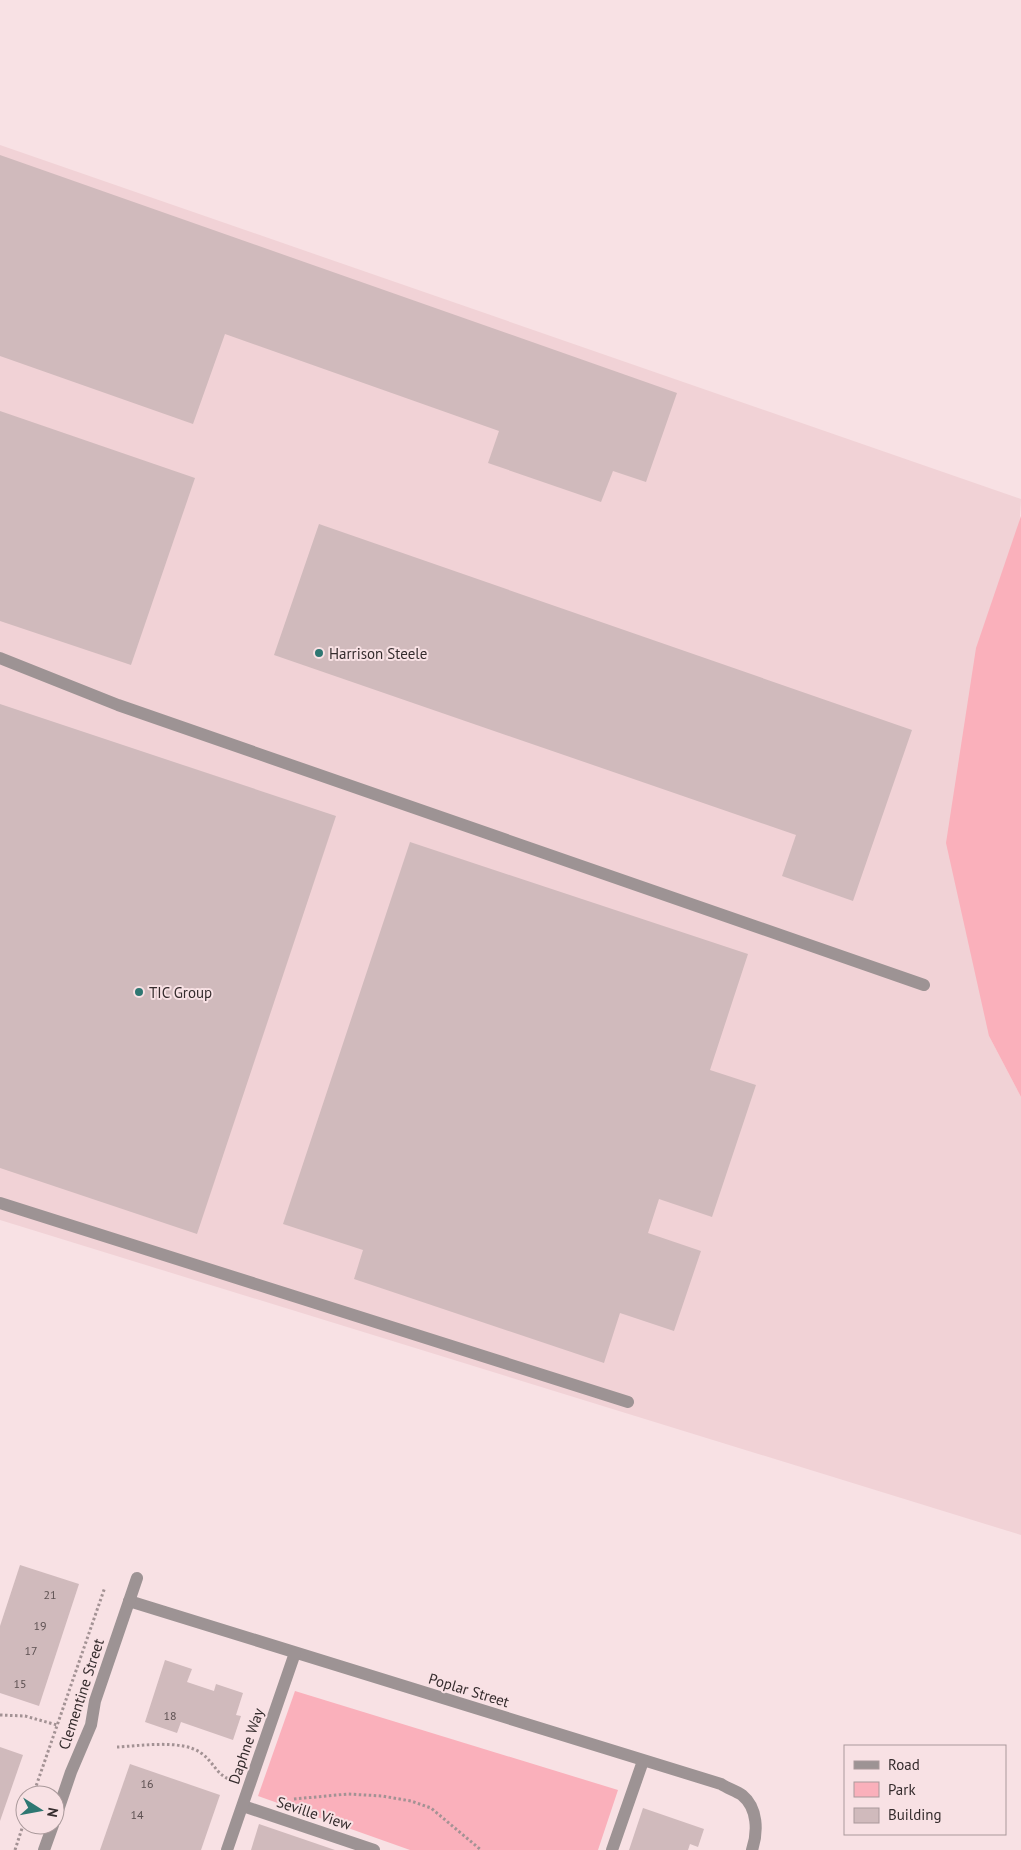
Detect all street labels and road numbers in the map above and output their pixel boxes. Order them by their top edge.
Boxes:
street label: Clementine Street [54,1636,108,1752]
street label: Poplar Street [426,1669,512,1711]
street label: Daphne Way [224,1705,268,1787]
street label: Seville View [274,1792,354,1834]

